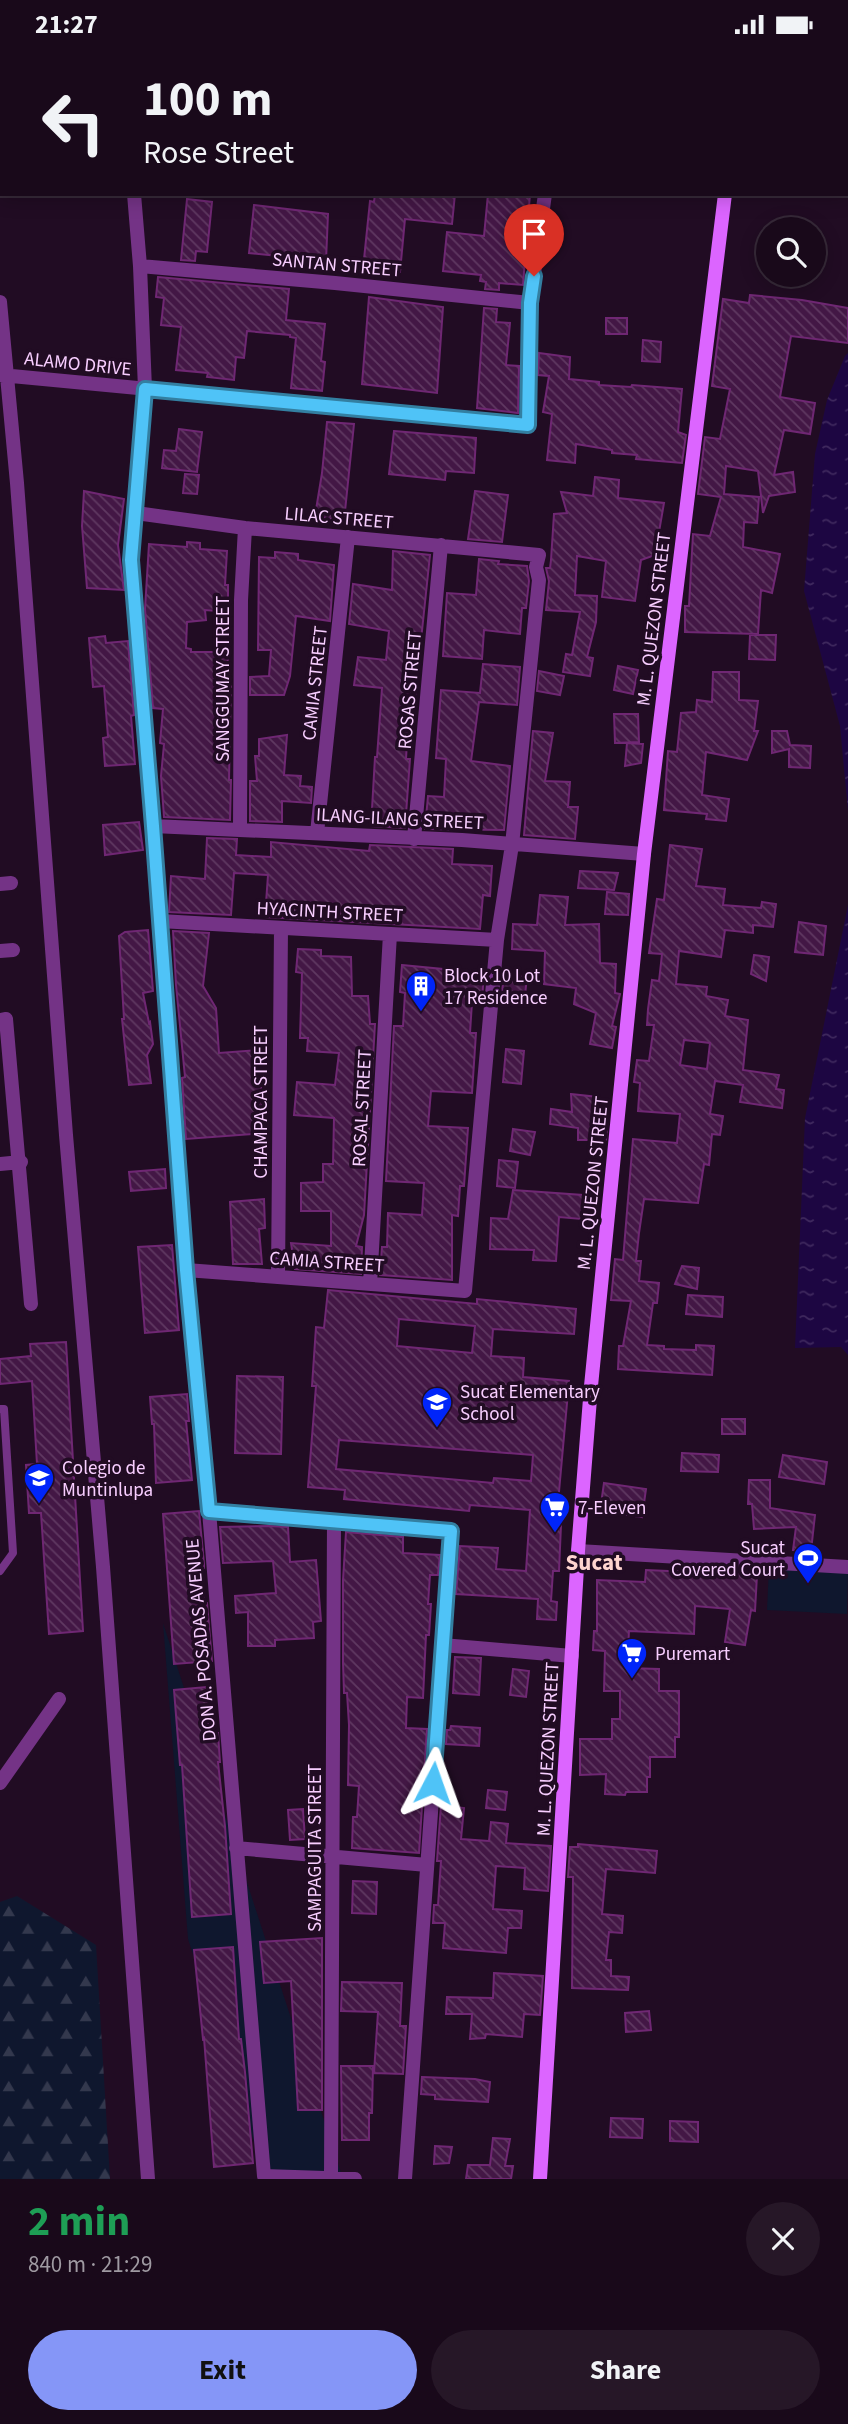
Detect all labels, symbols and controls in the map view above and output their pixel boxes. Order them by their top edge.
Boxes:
text: 21:27 [35,6,98,43]
text: 100 m [143,65,272,135]
icon: left [28,77,119,168]
text: Rose Street [143,130,294,176]
pin [504,204,564,276]
icon: arrive [515,215,553,253]
map controls [756,217,826,287]
button: search [756,217,826,287]
street label: SANTAN STREET [271,246,403,285]
street label: ALAMO DRIVE [23,345,133,384]
street label: LILAC STREET [283,500,394,537]
street label: M. L. QUEZON STREET [630,531,679,707]
street label: SANGGUMAY STREET [210,596,237,762]
street label: CAMIA STREET [296,625,335,742]
street label: ROSAS STREET [392,630,429,750]
street label: ILANG-ILANG STREET [315,802,484,837]
street label: HYACINTH STREET [256,895,404,930]
place label: Block 10 Lot 17 Residence [444,963,547,1012]
building icon: Block 10 Lot 17 Residence [404,969,438,1013]
street label: CHAMPACA STREET [248,1025,275,1179]
street label: ROSAL STREET [346,1048,379,1168]
street label: M. L. QUEZON STREET [571,1095,616,1271]
street label: CAMIA STREET [269,1245,385,1280]
place label: Sucat Elementary School [460,1379,600,1428]
school or university icon: Sucat Elementary School [420,1385,454,1429]
place label: Colegio de Muntinlupa [62,1455,153,1504]
school or university icon: Colegio de Muntinlupa [22,1461,56,1505]
supermarket icon: 7-Eleven [538,1490,572,1534]
place label: 7-Eleven [578,1495,646,1522]
place label: Sucat Covered Court [671,1535,786,1584]
street label: DON A. POSADAS AVENUE [179,1537,224,1742]
sports icon: Sucat Covered Court [791,1541,825,1585]
district label: Sucat [566,1546,623,1579]
supermarket icon: Puremart [615,1636,649,1680]
place label: Puremart [655,1641,731,1668]
street label: M. L. QUEZON STREET [530,1661,567,1837]
position arrow [396,1746,470,1820]
street label: SAMPAGUITA STREET [302,1764,329,1932]
text: 2 min [28,2192,130,2252]
button: close [746,2202,820,2276]
text: 840 m · 21:29 [28,2248,152,2281]
button: Exit [28,2330,417,2410]
button: Share [431,2330,820,2410]

